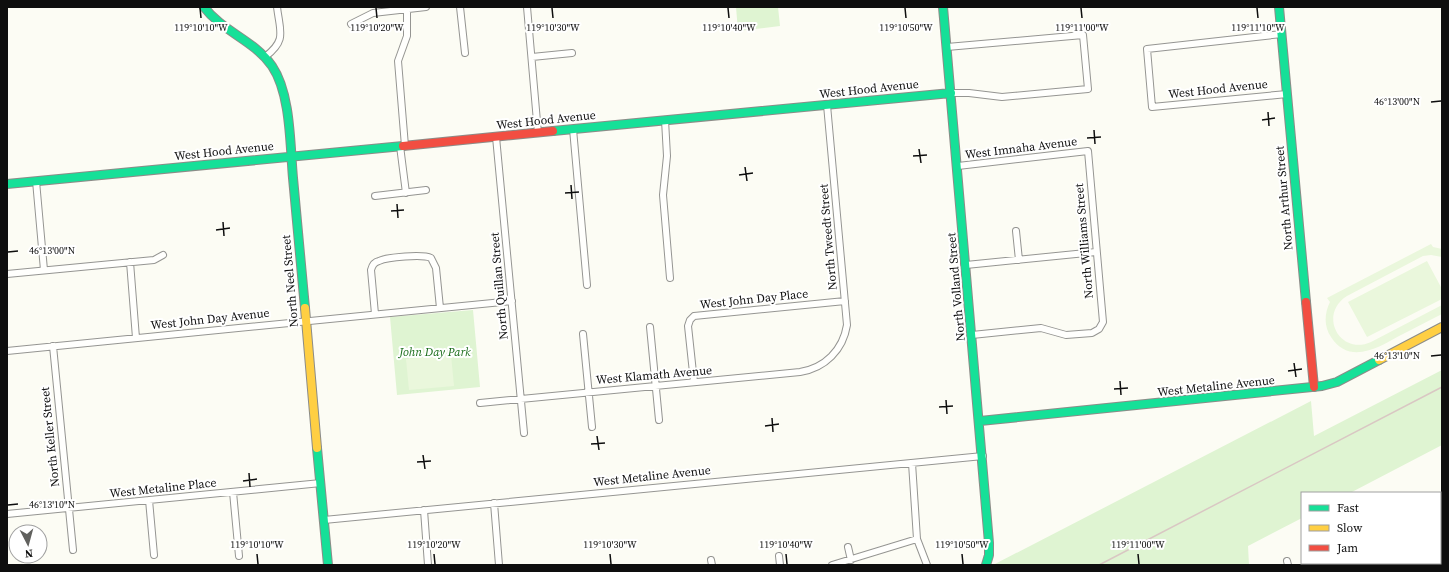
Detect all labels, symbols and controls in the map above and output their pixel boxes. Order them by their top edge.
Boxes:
text: 119°10'10"W [174,21,228,34]
text: 119°10'20"W [350,21,404,34]
text: 119°10'30"W [526,21,580,34]
text: 119°10'40"W [702,21,756,34]
text: 119°10'50"W [879,21,933,34]
text: 119°11'00"W [1055,21,1109,34]
text: 119°11'10"W [1231,21,1285,34]
street label: West Hood Avenue [818,76,920,102]
street label: West Hood Avenue [1167,76,1269,102]
text: 46°13'00"N [1374,95,1420,108]
street label: West Hood Avenue [495,107,597,133]
street label: West Imnaha Avenue [964,133,1078,163]
street label: West Hood Avenue [173,138,275,164]
street label: North Arthur Street [1271,145,1297,251]
street label: North Tweedt Street [815,183,841,291]
street label: North Williams Street [1071,183,1097,299]
street label: North Quillan Street [486,232,512,340]
street label: North Volland Street [943,232,969,342]
street label: North Neel Street [278,234,302,328]
text: 46°13'00"N [29,244,75,257]
street label: West John Day Place [699,285,809,313]
street label: West John Day Avenue [150,305,270,333]
park label: John Day Park [397,344,471,360]
text: 46°13'10"N [1374,349,1420,362]
street label: West Klamath Avenue [595,362,713,388]
street label: West Metaline Avenue [1156,372,1276,400]
street label: North Keller Street [37,386,63,488]
street label: West Metaline Avenue [592,462,712,490]
street label: West Metaline Place [109,474,217,502]
legend [1301,492,1441,564]
text: 46°13'10"N [29,498,75,511]
text: Fast [1337,500,1359,516]
text: Slow [1337,520,1363,536]
north arrow [8,524,48,564]
text: 119°10'10"W [230,538,284,551]
text: 119°10'20"W [407,538,461,551]
text: 119°10'30"W [583,538,637,551]
text: 119°10'40"W [759,538,813,551]
text: 119°10'50"W [935,538,989,551]
text: 119°11'00"W [1111,538,1165,551]
text: Jam [1336,540,1358,556]
text: N [24,546,34,561]

